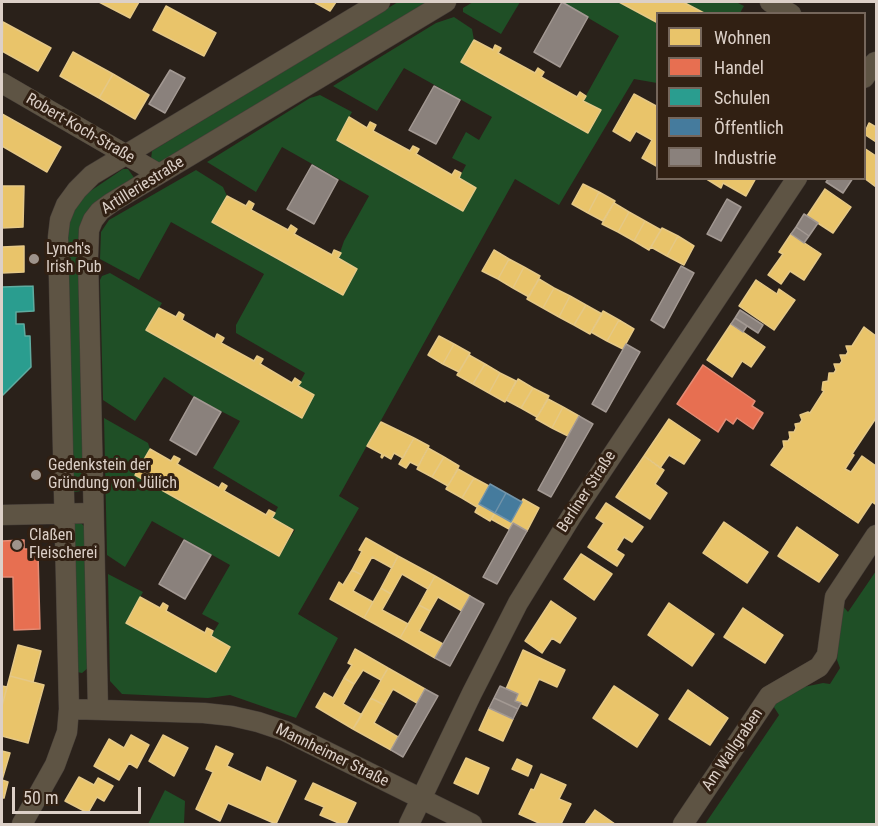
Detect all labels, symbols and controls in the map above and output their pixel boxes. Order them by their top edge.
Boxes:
legend [656,12,866,180]
text: Wohnen [714,27,771,48]
text: Handel [714,57,764,78]
text: Schulen [714,87,770,108]
street label: Robert-Koch-Straße [22,90,138,168]
text: Öffentlich [714,117,784,138]
text: Industrie [714,147,776,168]
street label: Artilleriestraße [98,153,188,219]
place label: Lynch's Irish Pub [46,240,102,278]
marker: Lynch's Irish Pub [27,252,41,266]
street label: Berliner Straße [554,448,620,536]
place label: Gedenkstein der Gründung von Jülich [48,456,177,494]
marker: Gedenkstein der Gründung von Jülich [29,468,43,482]
place label: Claßen Fleischerei [29,526,97,564]
marker: Claßen Fleischerei [10,538,24,552]
street label: Am Wallgraben [698,705,768,795]
street label: Mannheimer Straße [272,720,392,792]
scale bar [15,775,144,813]
text: 50 m [23,787,58,808]

